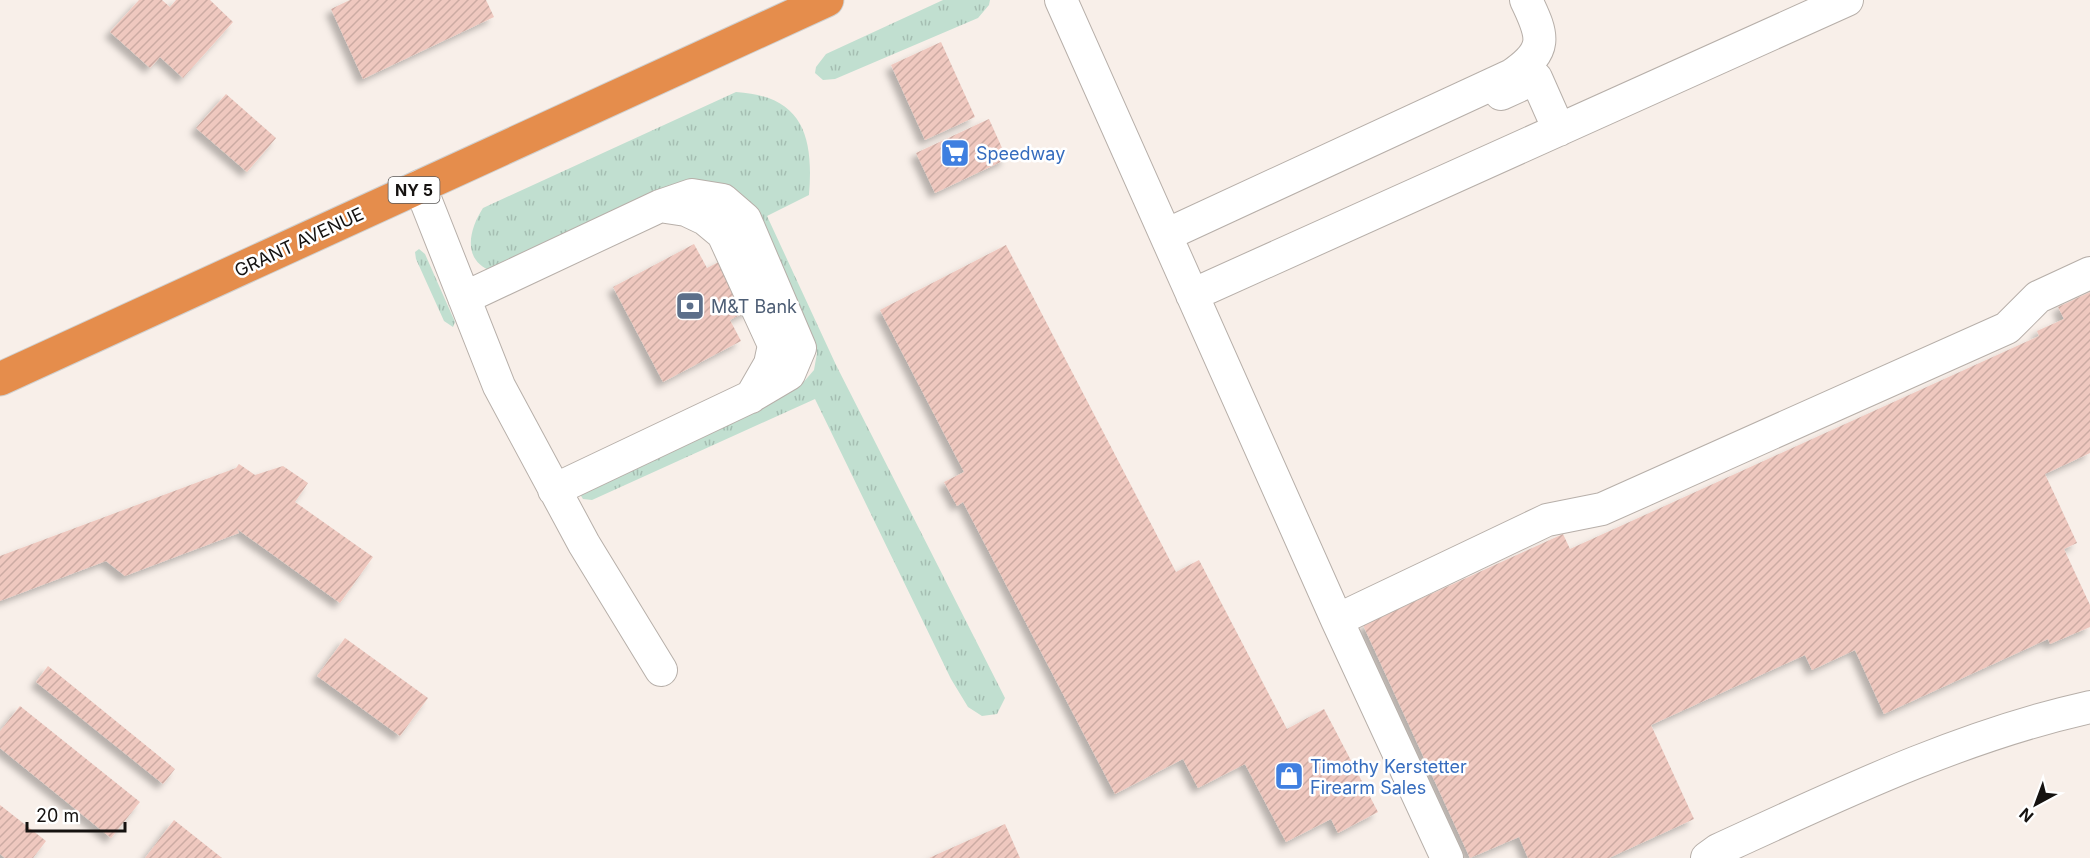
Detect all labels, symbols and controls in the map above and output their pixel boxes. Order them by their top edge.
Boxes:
supermarket icon: Speedway [939,137,971,169]
place label: Speedway [976,143,1065,164]
road number: NY 5 [388,177,440,203]
street label: GRANT AVENUE [231,203,367,281]
bank icon: M&T Bank [674,290,706,322]
place label: M&T Bank [711,296,797,317]
place label: Timothy Kerstetter Firearm Sales [1310,756,1467,798]
shop icon: Timothy Kerstetter Firearm Sales [1273,760,1305,792]
north arrow [2006,774,2066,834]
scale bar [27,795,124,833]
text: N [2015,804,2037,827]
text: 20 m [36,805,79,826]

